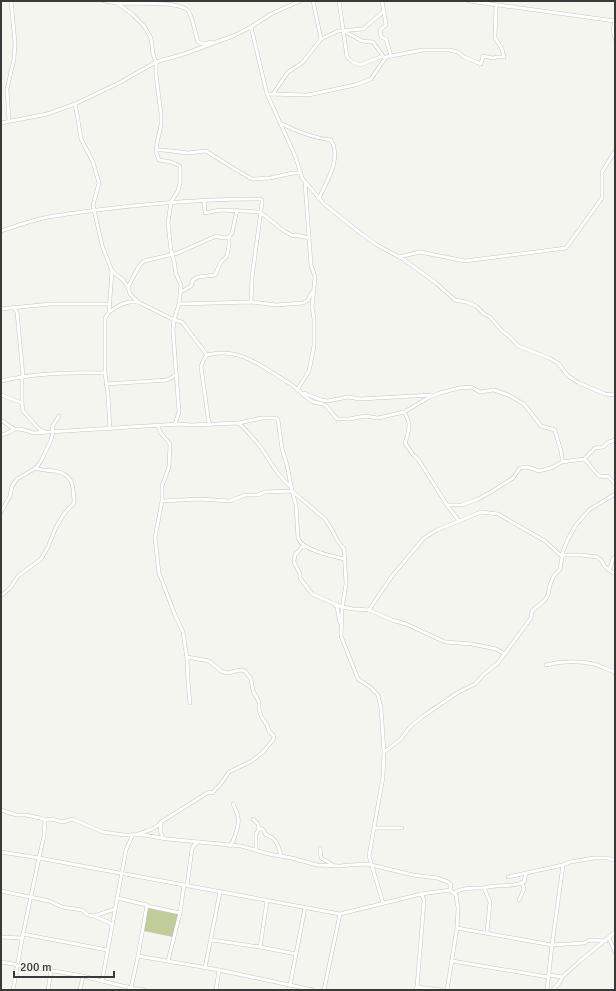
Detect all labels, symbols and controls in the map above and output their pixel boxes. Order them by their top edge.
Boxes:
scale bar [14,953,114,979]
text: 200 m [20,960,52,975]

